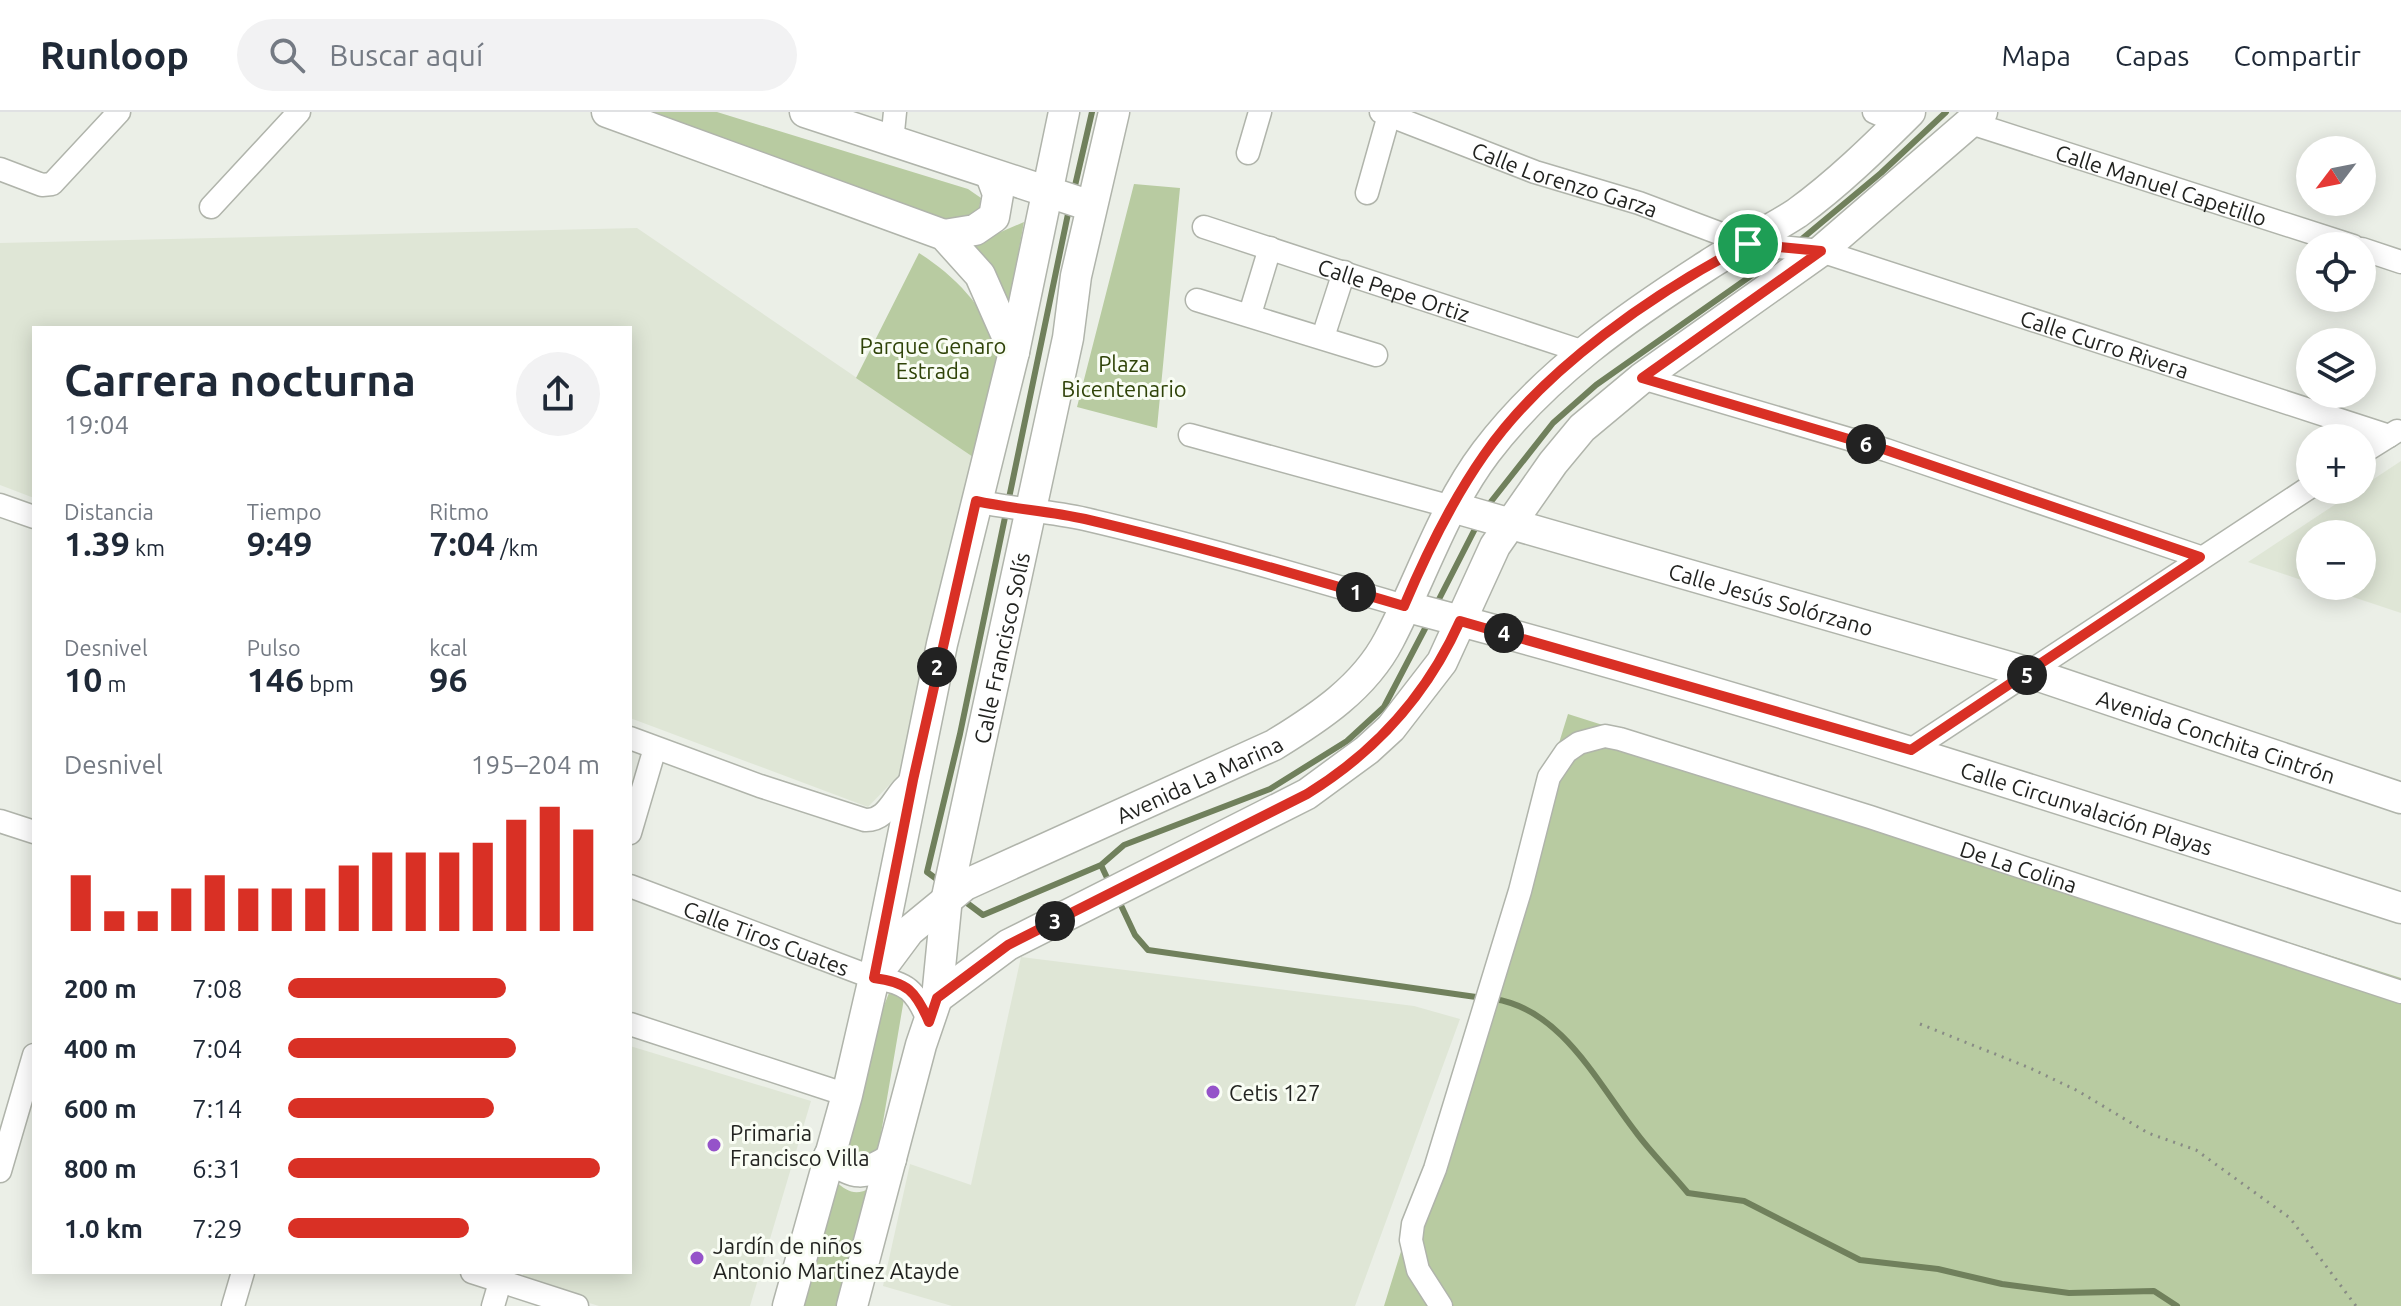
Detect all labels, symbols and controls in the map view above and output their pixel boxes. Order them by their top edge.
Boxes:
search box [237,19,797,91]
icon: search [265,33,309,77]
text: Runloop [40,34,189,76]
text: Buscar aquí [329,38,483,72]
text: Mapa [2001,40,2071,71]
text: Capas [2115,40,2190,71]
text: Compartir [2234,40,2361,71]
street label: Calle Lorenzo Garza [1469,136,1661,221]
north arrow [2296,136,2376,216]
map controls [2296,136,2376,600]
street label: Calle Manuel Capetillo [2053,139,2270,230]
pin [1714,210,1782,278]
icon: arrive [1726,222,1770,266]
button: locate [2296,232,2376,312]
street label: Calle Pepe Ortiz [1315,253,1473,326]
street label: Calle Curro Rivera [2017,304,2192,382]
button: layers [2296,328,2376,408]
park label: Parque Genaro Estrada [860,333,1006,383]
park label: Plaza Bicentenario [1061,351,1187,401]
button: share [516,352,600,436]
text: Carrera nocturna [64,355,416,404]
text: 19:04 [64,410,129,439]
pin: 6 [1846,424,1886,464]
button: + [2296,424,2376,504]
text: 6 [1860,431,1872,456]
text: Distancia [64,499,154,524]
text: Tiempo [247,499,322,524]
text: Ritmo [429,499,489,524]
button: − [2296,520,2376,600]
text: 1.39 [64,524,130,562]
text: 9:49 [247,524,313,562]
text: 7:04 [429,524,495,562]
text: km [130,535,165,560]
text: /km [495,535,539,560]
street label: Calle Francisco Solís [968,550,1034,746]
street label: Calle Jesús Solórzano [1666,557,1876,640]
pin: 1 [1336,572,1376,612]
text: 1 [1350,579,1362,604]
pin: 4 [1484,613,1524,653]
text: 4 [1498,620,1510,645]
text: Desnivel [64,635,148,660]
text: Pulso [247,635,301,660]
text: kcal [429,635,467,660]
pin: 2 [917,647,957,687]
text: 2 [931,654,943,679]
pin: 5 [2007,655,2047,695]
text: 10 [64,660,102,698]
text: 146 [247,660,304,698]
text: 96 [429,660,468,698]
text: 5 [2021,662,2033,687]
text: m [102,671,126,696]
text: bpm [304,671,354,696]
street label: Avenida Conchita Cintrón [2094,684,2339,788]
street label: Avenida La Marina [1112,730,1287,827]
text: Desnivel [64,750,163,779]
text: 195–204 m [471,750,600,779]
street label: Calle Circunvalación Playas [1958,756,2216,859]
street label: De La Colina [1957,835,2080,897]
street label: Calle Tiros Cuates [680,895,853,980]
pin: 3 [1035,901,1075,941]
text: 3 [1049,908,1061,933]
text: 200 m [64,974,137,1003]
text: 7:08 [192,974,242,1003]
text: 400 m [64,1034,137,1063]
text: 7:04 [192,1034,242,1063]
place label: Cetis 127 [1229,1080,1320,1105]
marker: Cetis 127 [1204,1083,1222,1101]
text: 600 m [64,1094,137,1123]
text: 7:14 [192,1094,242,1123]
place label: Primaria Francisco Villa [730,1120,869,1170]
marker: Primaria Francisco Villa [705,1136,723,1154]
text: 800 m [64,1154,137,1183]
text: 6:31 [192,1154,242,1183]
text: 1.0 km [64,1214,143,1243]
text: 7:29 [192,1214,242,1243]
place label: Jardín de niños Antonio Martinez Atayde [713,1233,960,1283]
marker: Jardín de niños Antonio Martinez Atayde [688,1249,706,1267]

